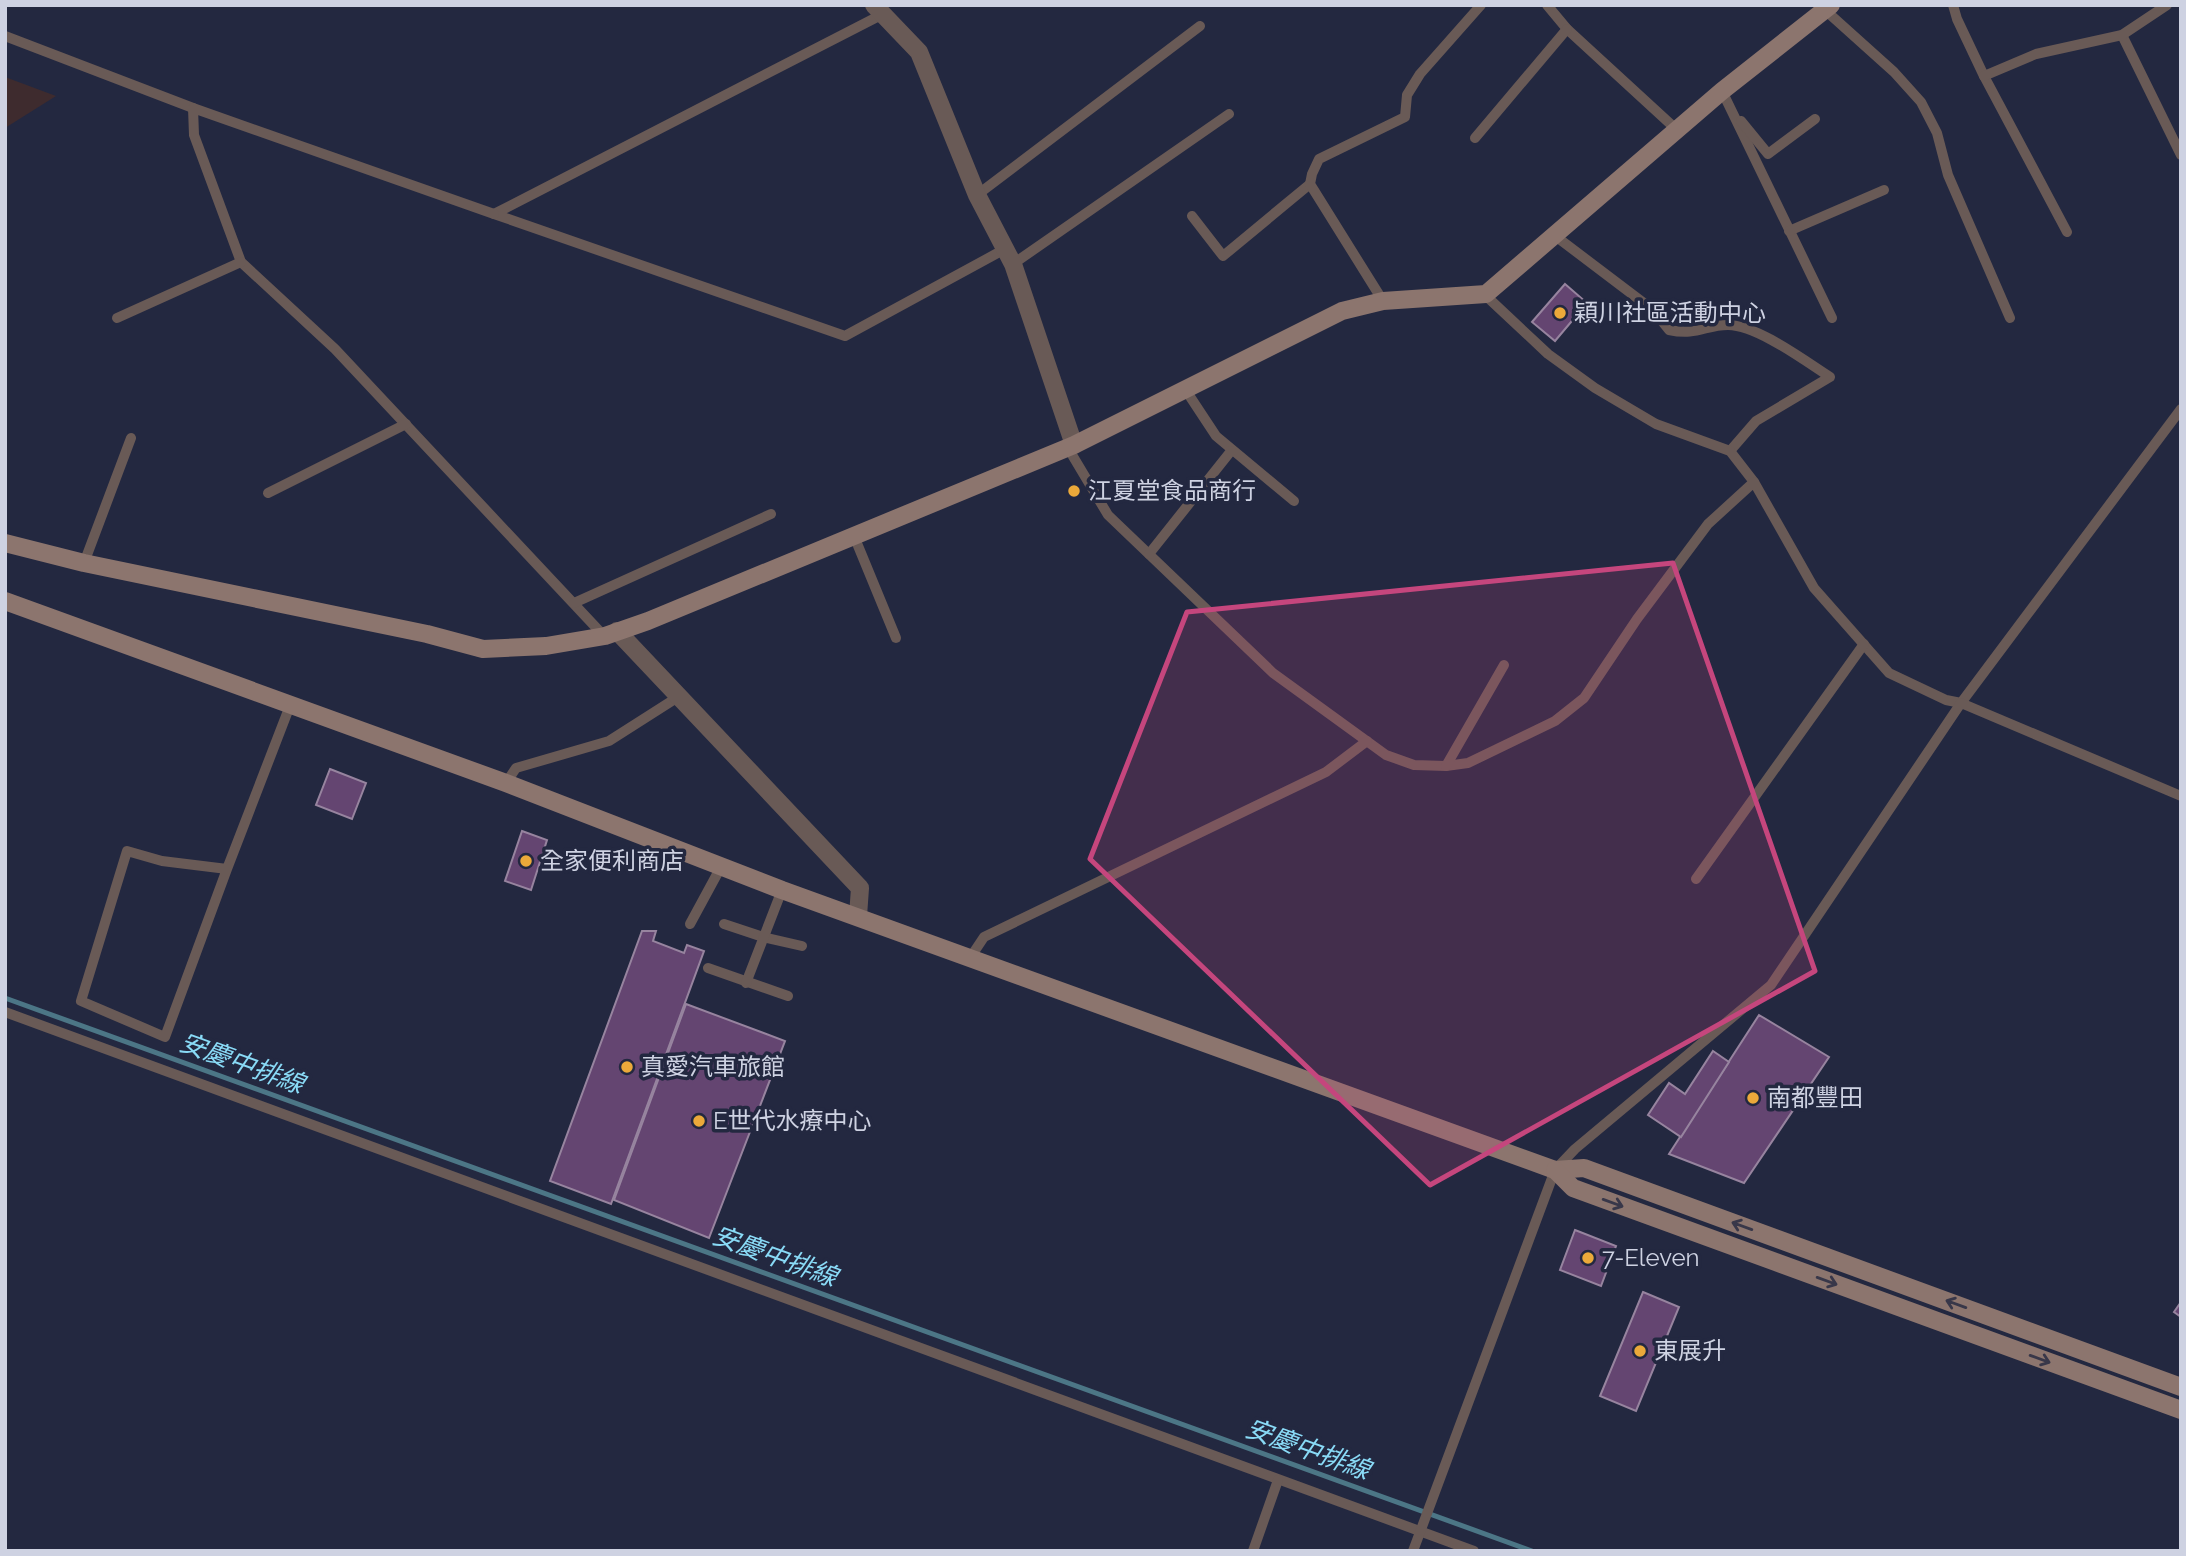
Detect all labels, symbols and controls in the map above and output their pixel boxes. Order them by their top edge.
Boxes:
place label: 穎川社區活動中心 [1574,298,1766,327]
marker: 穎川社區活動中心 [1552,305,1568,321]
place label: 江夏堂食品商行 [1088,476,1256,505]
marker: 江夏堂食品商行 [1066,483,1082,499]
place label: 全家便利商店 [540,846,684,875]
marker: 全家便利商店 [518,853,534,869]
water label: 安慶中排線 [176,1027,311,1100]
place label: 真愛汽車旅館 [641,1052,785,1081]
marker: 真愛汽車旅館 [619,1059,635,1075]
place label: 南都豐田 [1767,1083,1863,1112]
marker: 南都豐田 [1745,1090,1761,1106]
place label: E世代水療中心 [713,1106,872,1135]
marker: E世代水療中心 [691,1113,707,1129]
one-way arrow [1602,1198,1624,1210]
one-way arrow [1732,1219,1754,1231]
water label: 安慶中排線 [709,1220,844,1293]
place label: 7-Eleven [1602,1243,1700,1272]
marker: 7-Eleven [1580,1250,1596,1266]
one-way arrow [1815,1276,1837,1288]
one-way arrow [1945,1297,1967,1310]
place label: 東展升 [1654,1336,1726,1365]
marker: 東展升 [1632,1343,1648,1359]
one-way arrow [2029,1354,2051,1366]
water label: 安慶中排線 [1242,1413,1377,1486]

